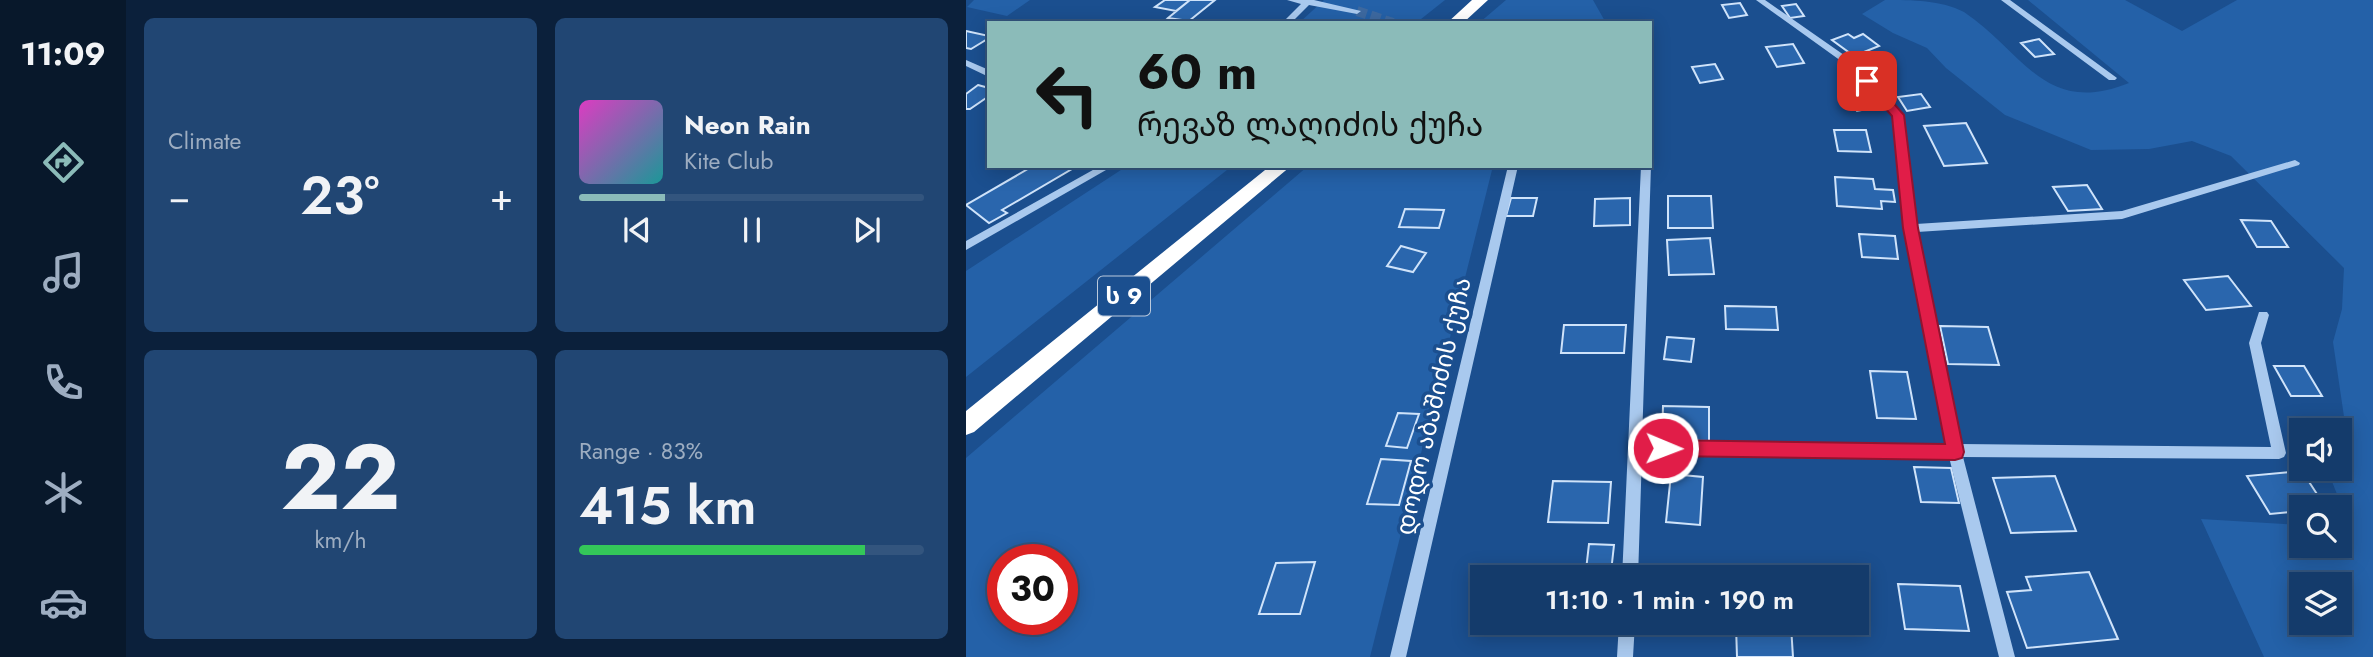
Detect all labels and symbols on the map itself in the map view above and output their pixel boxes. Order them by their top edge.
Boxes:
pin [1837,51,1897,111]
street label: დოდო აბაშიძის ქუჩა [1386,274,1480,538]
road number: ს 9 [1098,276,1150,316]
position arrow [1626,411,1700,485]
speed limit sign: 30 [987,544,1078,635]

